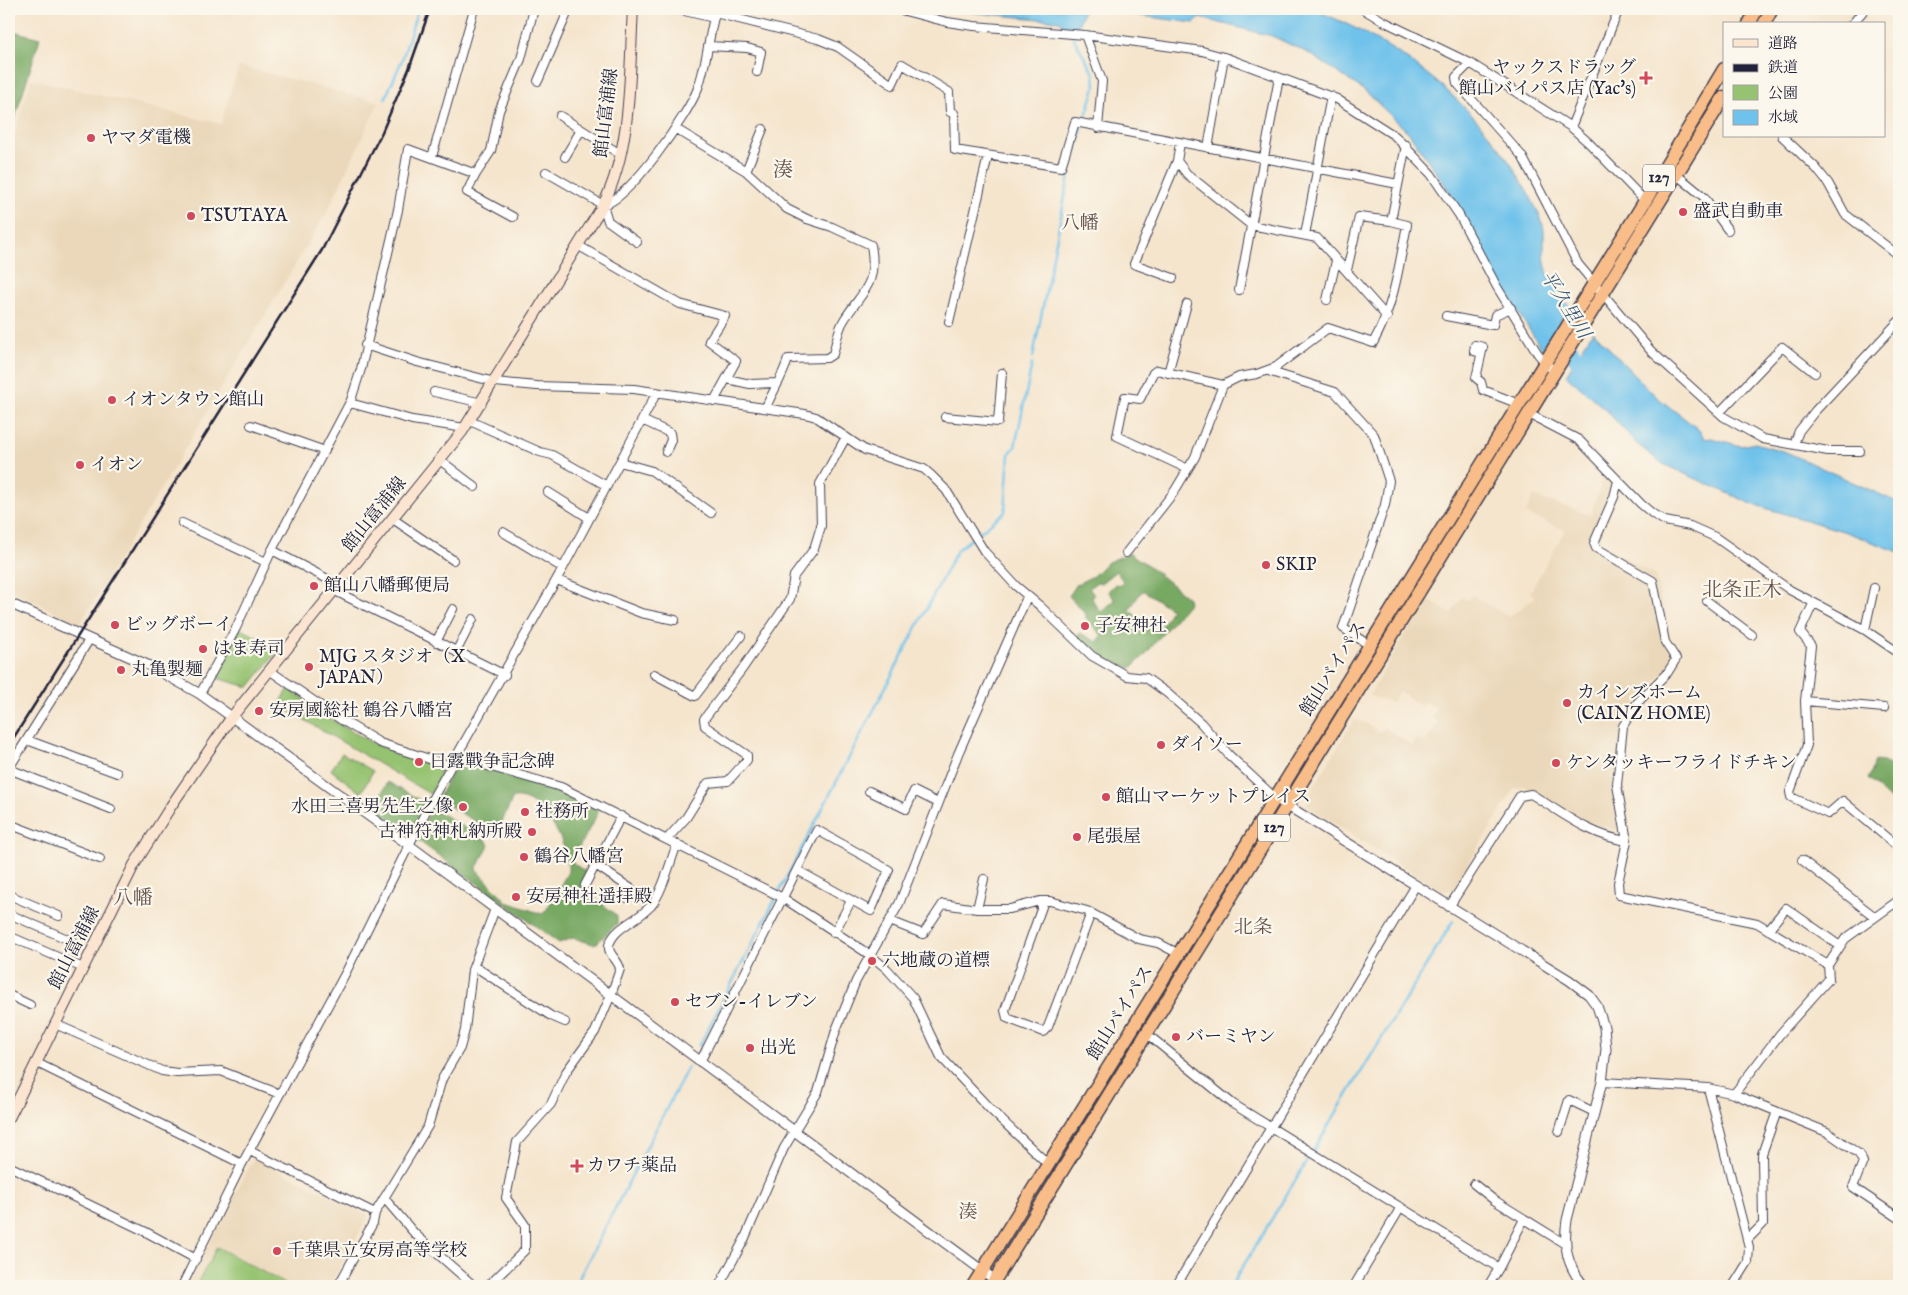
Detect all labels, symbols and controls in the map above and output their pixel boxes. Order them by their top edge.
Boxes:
legend [1723,22,1886,138]
text: 道路 [1768,34,1798,53]
place label: ヤックスドラッグ 館山バイパス店 (Yac's) [1459,57,1636,101]
text: 鉄道 [1768,58,1798,77]
street label: 館山富浦線 [590,67,624,159]
marker: ヤックスドラッグ 館山バイパス店 (Yac's) [1640,72,1652,84]
text: 公園 [1768,84,1798,103]
text: 水域 [1768,108,1798,127]
place label: ヤマダ電機 [101,127,191,150]
marker: ヤマダ電機 [85,132,97,144]
district label: 湊 [773,158,793,183]
road number: 127 [1643,164,1675,192]
place label: 盛武自動車 [1693,201,1783,224]
place label: TSUTAYA [201,205,288,228]
marker: 盛武自動車 [1677,206,1689,218]
marker: TSUTAYA [185,210,197,222]
district label: 八幡 [1061,212,1099,236]
water label: 平久里川 [1535,266,1596,345]
place label: イオンタウン館山 [122,389,265,412]
marker: イオンタウン館山 [106,394,118,406]
place label: イオン [90,454,143,477]
marker: イオン [74,459,86,471]
street label: 館山富浦線 [338,473,412,557]
place label: SKIP [1276,554,1316,577]
marker: SKIP [1260,559,1272,571]
place label: 館山八幡郵便局 [324,575,450,598]
district label: 北条正木 [1702,578,1782,603]
marker: 館山八幡郵便局 [308,580,320,592]
place label: ビッグボーイ [125,614,232,637]
place label: 子安神社 [1095,615,1167,638]
street label: 館山バイパス [1296,617,1372,721]
marker: ビッグボーイ [109,619,121,631]
marker: 子安神社 [1079,620,1091,632]
place label: はま寿司 [213,638,285,661]
marker: はま寿司 [197,643,209,655]
place label: MJG スタジオ（X JAPAN） [317,646,466,690]
place label: 丸亀製麺 [131,659,203,682]
marker: MJG スタジオ（X JAPAN） [303,661,315,673]
marker: 丸亀製麺 [115,664,127,676]
place label: カインズホーム (CAINZ HOME) [1577,682,1710,726]
marker: カインズホーム (CAINZ HOME) [1561,697,1573,709]
place label: 安房國総社 鶴谷八幡宮 [269,700,453,723]
marker: 安房國総社 鶴谷八幡宮 [253,705,265,717]
place label: ダイソー [1171,734,1243,757]
marker: ダイソー [1155,739,1167,751]
place label: 日露戰争記念碑 [429,751,555,774]
place label: ケンタッキーフライドチキン [1566,752,1797,775]
marker: 日露戰争記念碑 [413,756,425,768]
marker: ケンタッキーフライドチキン [1550,757,1562,769]
place label: 館山マーケットプレイス [1116,786,1311,809]
marker: 館山マーケットプレイス [1100,791,1112,803]
place label: 水田三喜男先生之像 [291,796,453,819]
marker: 水田三喜男先生之像 [457,801,469,813]
place label: 社務所 [535,801,589,824]
marker: 社務所 [519,806,531,818]
road number: 127 [1258,814,1290,841]
place label: 古神符神札納所殿 [378,821,522,844]
marker: 古神符神札納所殿 [526,826,538,838]
place label: 尾張屋 [1087,826,1141,849]
marker: 尾張屋 [1071,831,1083,843]
place label: 鶴谷八幡宮 [534,846,624,869]
marker: 鶴谷八幡宮 [518,851,530,863]
district label: 八幡 [113,886,153,911]
place label: 安房神社遥拝殿 [526,886,652,909]
marker: 安房神社遥拝殿 [510,891,522,903]
street label: 館山富浦線 [44,903,106,993]
district label: 北条 [1234,916,1272,940]
place label: 六地蔵の道標 [882,950,990,973]
marker: 六地蔵の道標 [866,955,878,967]
street label: 館山バイパス [1083,961,1159,1065]
place label: セブン-イレブン [685,991,818,1014]
marker: セブン-イレブン [669,996,681,1008]
place label: バーミヤン [1186,1026,1276,1049]
marker: バーミヤン [1170,1031,1182,1043]
place label: 出光 [760,1037,796,1060]
marker: 出光 [744,1042,756,1054]
place label: カワチ薬品 [587,1155,677,1178]
marker: カワチ薬品 [571,1160,583,1172]
district label: 湊 [958,1201,978,1225]
place label: 千葉県立安房高等学校 [287,1240,467,1263]
marker: 千葉県立安房高等学校 [271,1245,283,1257]

